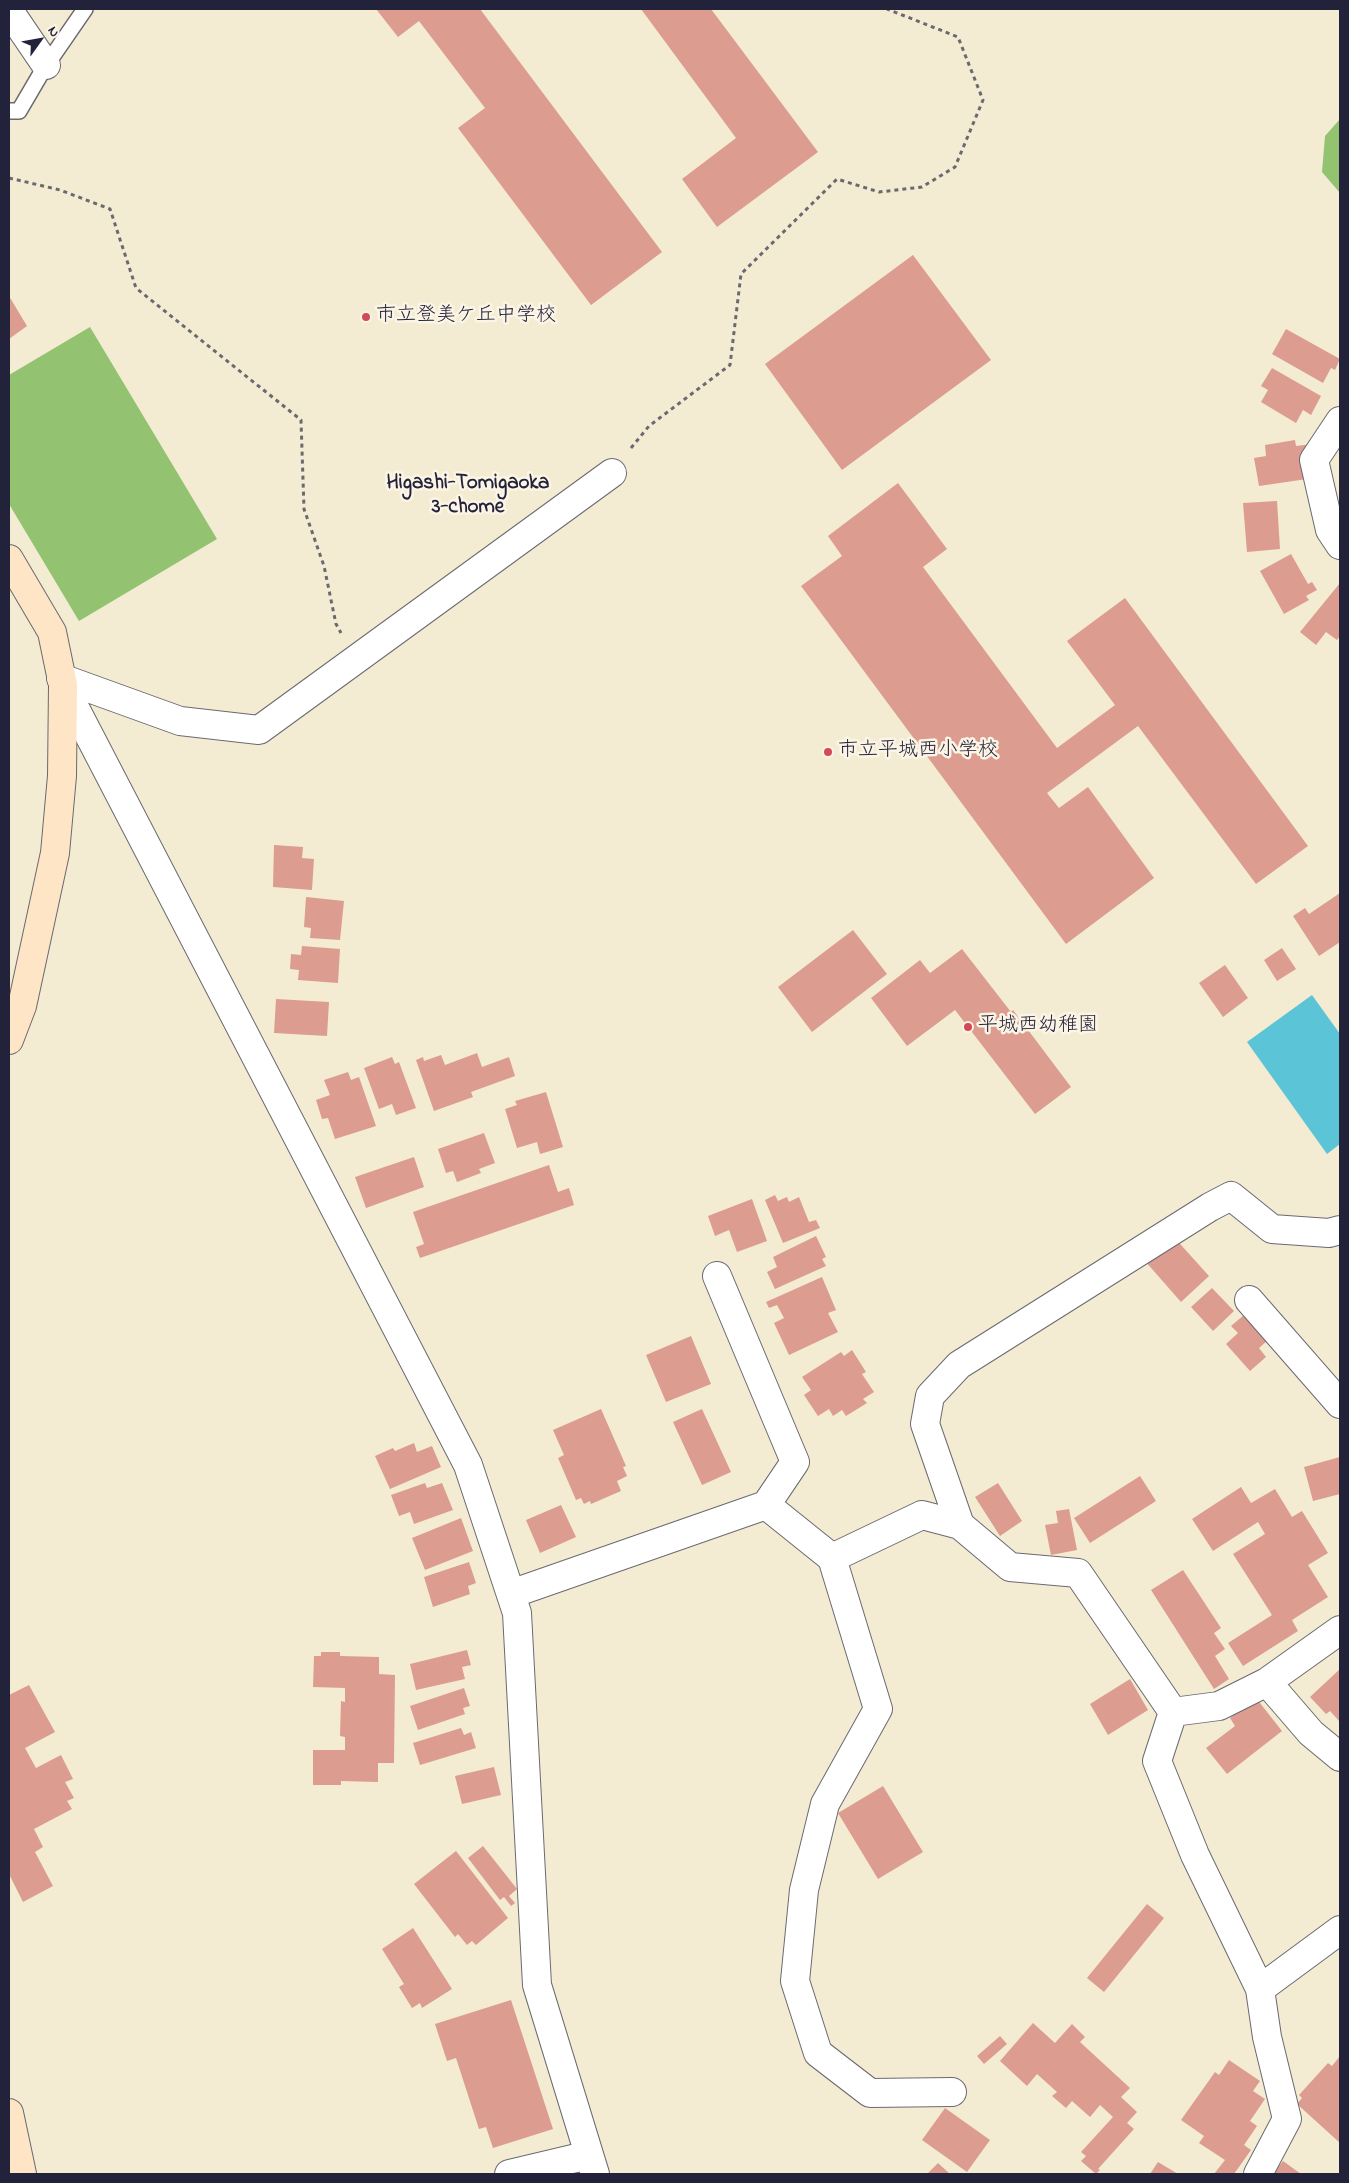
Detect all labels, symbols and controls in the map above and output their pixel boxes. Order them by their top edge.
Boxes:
north arrow [15,15,65,65]
text: N [42,22,65,41]
place label: 市立登美ケ丘中学校 [376,305,556,329]
marker: 市立登美ケ丘中学校 [360,311,372,323]
district label: Higashi-Tomigaoka 3-chome [387,472,549,522]
place label: 市立平城西小学校 [838,740,998,764]
marker: 市立平城西小学校 [822,746,834,758]
place label: 平城西幼稚園 [978,1015,1098,1039]
marker: 平城西幼稚園 [962,1021,974,1033]

